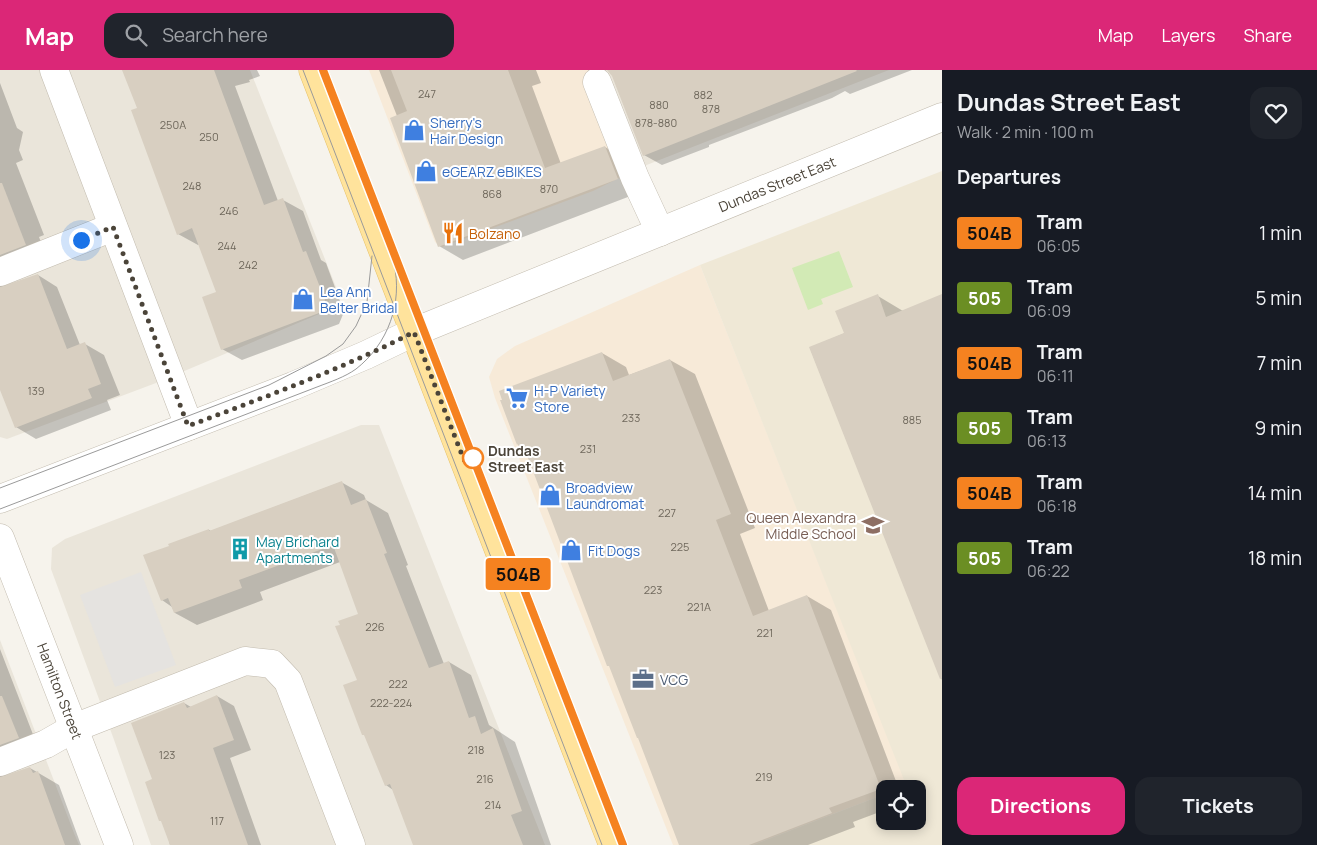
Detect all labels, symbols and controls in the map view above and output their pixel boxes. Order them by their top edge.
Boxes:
search box [104,13,454,58]
text: Map [25,19,74,52]
icon: search [122,21,150,49]
text: Search here [162,22,268,48]
text: Map [1098,23,1133,47]
text: Layers [1161,23,1215,47]
text: Share [1243,23,1292,47]
text: Dundas Street East [957,85,1181,118]
house number: 247 [418,86,436,101]
house number: 882 [693,87,713,102]
button: heart [1250,87,1302,139]
house number: 880 [649,97,669,112]
house number: 878 [702,101,720,116]
place label: Sherry's Hair Design [430,113,503,148]
house number: 878-880 [635,115,677,130]
house number: 250A [160,117,186,132]
shop icon: Sherry's Hair Design [401,117,427,143]
text: Walk · 2 min · 100 m [957,121,1094,143]
house number: 250 [199,129,219,144]
street label: Dundas Street East [716,152,839,216]
shop icon: eGEARZ eBIKES [413,158,439,184]
place label: eGEARZ eBIKES [442,162,542,181]
text: Departures [957,164,1061,190]
house number: 248 [183,178,201,193]
house number: 870 [540,181,558,196]
house number: 868 [482,186,502,201]
house number: 246 [219,203,239,218]
text: Tram [1037,209,1083,235]
restaurant icon: Bolzano [440,220,466,246]
text: 1 min [1259,220,1302,246]
text: 504B [967,221,1012,245]
place label: Bolzano [469,224,520,243]
your location [69,228,94,253]
text: 06:05 [1037,235,1080,257]
house number: 244 [217,238,237,253]
house number: 242 [239,257,257,272]
text: Tram [1027,274,1073,300]
place label: Lea Ann Belter Bridal [320,282,398,317]
text: 5 min [1255,285,1302,311]
shop icon: Lea Ann Belter Bridal [290,286,316,312]
text: 505 [968,286,1001,310]
text: 06:09 [1027,300,1071,322]
text: Tram [1037,339,1083,365]
text: 7 min [1257,350,1302,376]
text: 504B [967,351,1012,375]
text: 06:11 [1037,365,1074,387]
place label: H-P Variety Store [534,381,606,416]
house number: 139 [27,383,45,398]
supermarket icon: H-P Variety Store [504,385,530,411]
text: Tram [1027,404,1073,430]
house number: 233 [622,410,640,425]
house number: 885 [902,412,922,427]
text: 9 min [1255,415,1302,441]
text: 505 [968,416,1001,440]
text: 06:13 [1027,430,1067,452]
place label: Dundas Street East [488,441,564,476]
house number: 231 [580,441,596,456]
marker: Dundas Street East [462,447,484,469]
text: Tram [1037,469,1083,495]
place label: Broadview Laundromat [566,478,645,513]
text: 14 min [1248,480,1302,506]
text: 504B [967,481,1012,505]
shop icon: Broadview Laundromat [537,482,563,508]
text: 06:18 [1037,495,1077,517]
house number: 227 [658,505,676,520]
place label: Queen Alexandra Middle School [746,508,856,543]
school or university icon: Queen Alexandra Middle School [860,512,886,538]
place label: May Brichard Apartments [256,532,339,567]
text: Tram [1027,534,1073,560]
building icon: May Brichard Apartments [227,536,253,562]
shop icon: Fit Dogs [558,537,584,563]
house number: 225 [671,539,689,554]
place label: Fit Dogs [588,541,640,560]
text: 18 min [1248,545,1302,571]
text: 505 [968,546,1001,570]
line badge: 504B [483,558,553,590]
text: 06:22 [1027,560,1070,582]
text: 504B [496,562,540,586]
house number: 223 [644,582,662,597]
house number: 221A [687,599,711,614]
house number: 226 [365,619,385,634]
house number: 221 [757,625,773,640]
street label: Hamilton Street [33,640,87,742]
office icon: VCG [630,666,656,692]
place label: VCG [660,670,688,689]
house number: 222 [389,676,407,691]
house number: 222-224 [370,695,412,710]
house number: 218 [468,742,484,757]
house number: 123 [159,747,175,762]
house number: 219 [755,769,773,784]
house number: 216 [476,771,494,786]
button: Directions [957,777,1125,835]
button: Tickets [1135,777,1302,835]
map controls [876,780,926,830]
button: locate [876,780,926,830]
house number: 214 [484,797,502,812]
house number: 117 [210,813,224,828]

